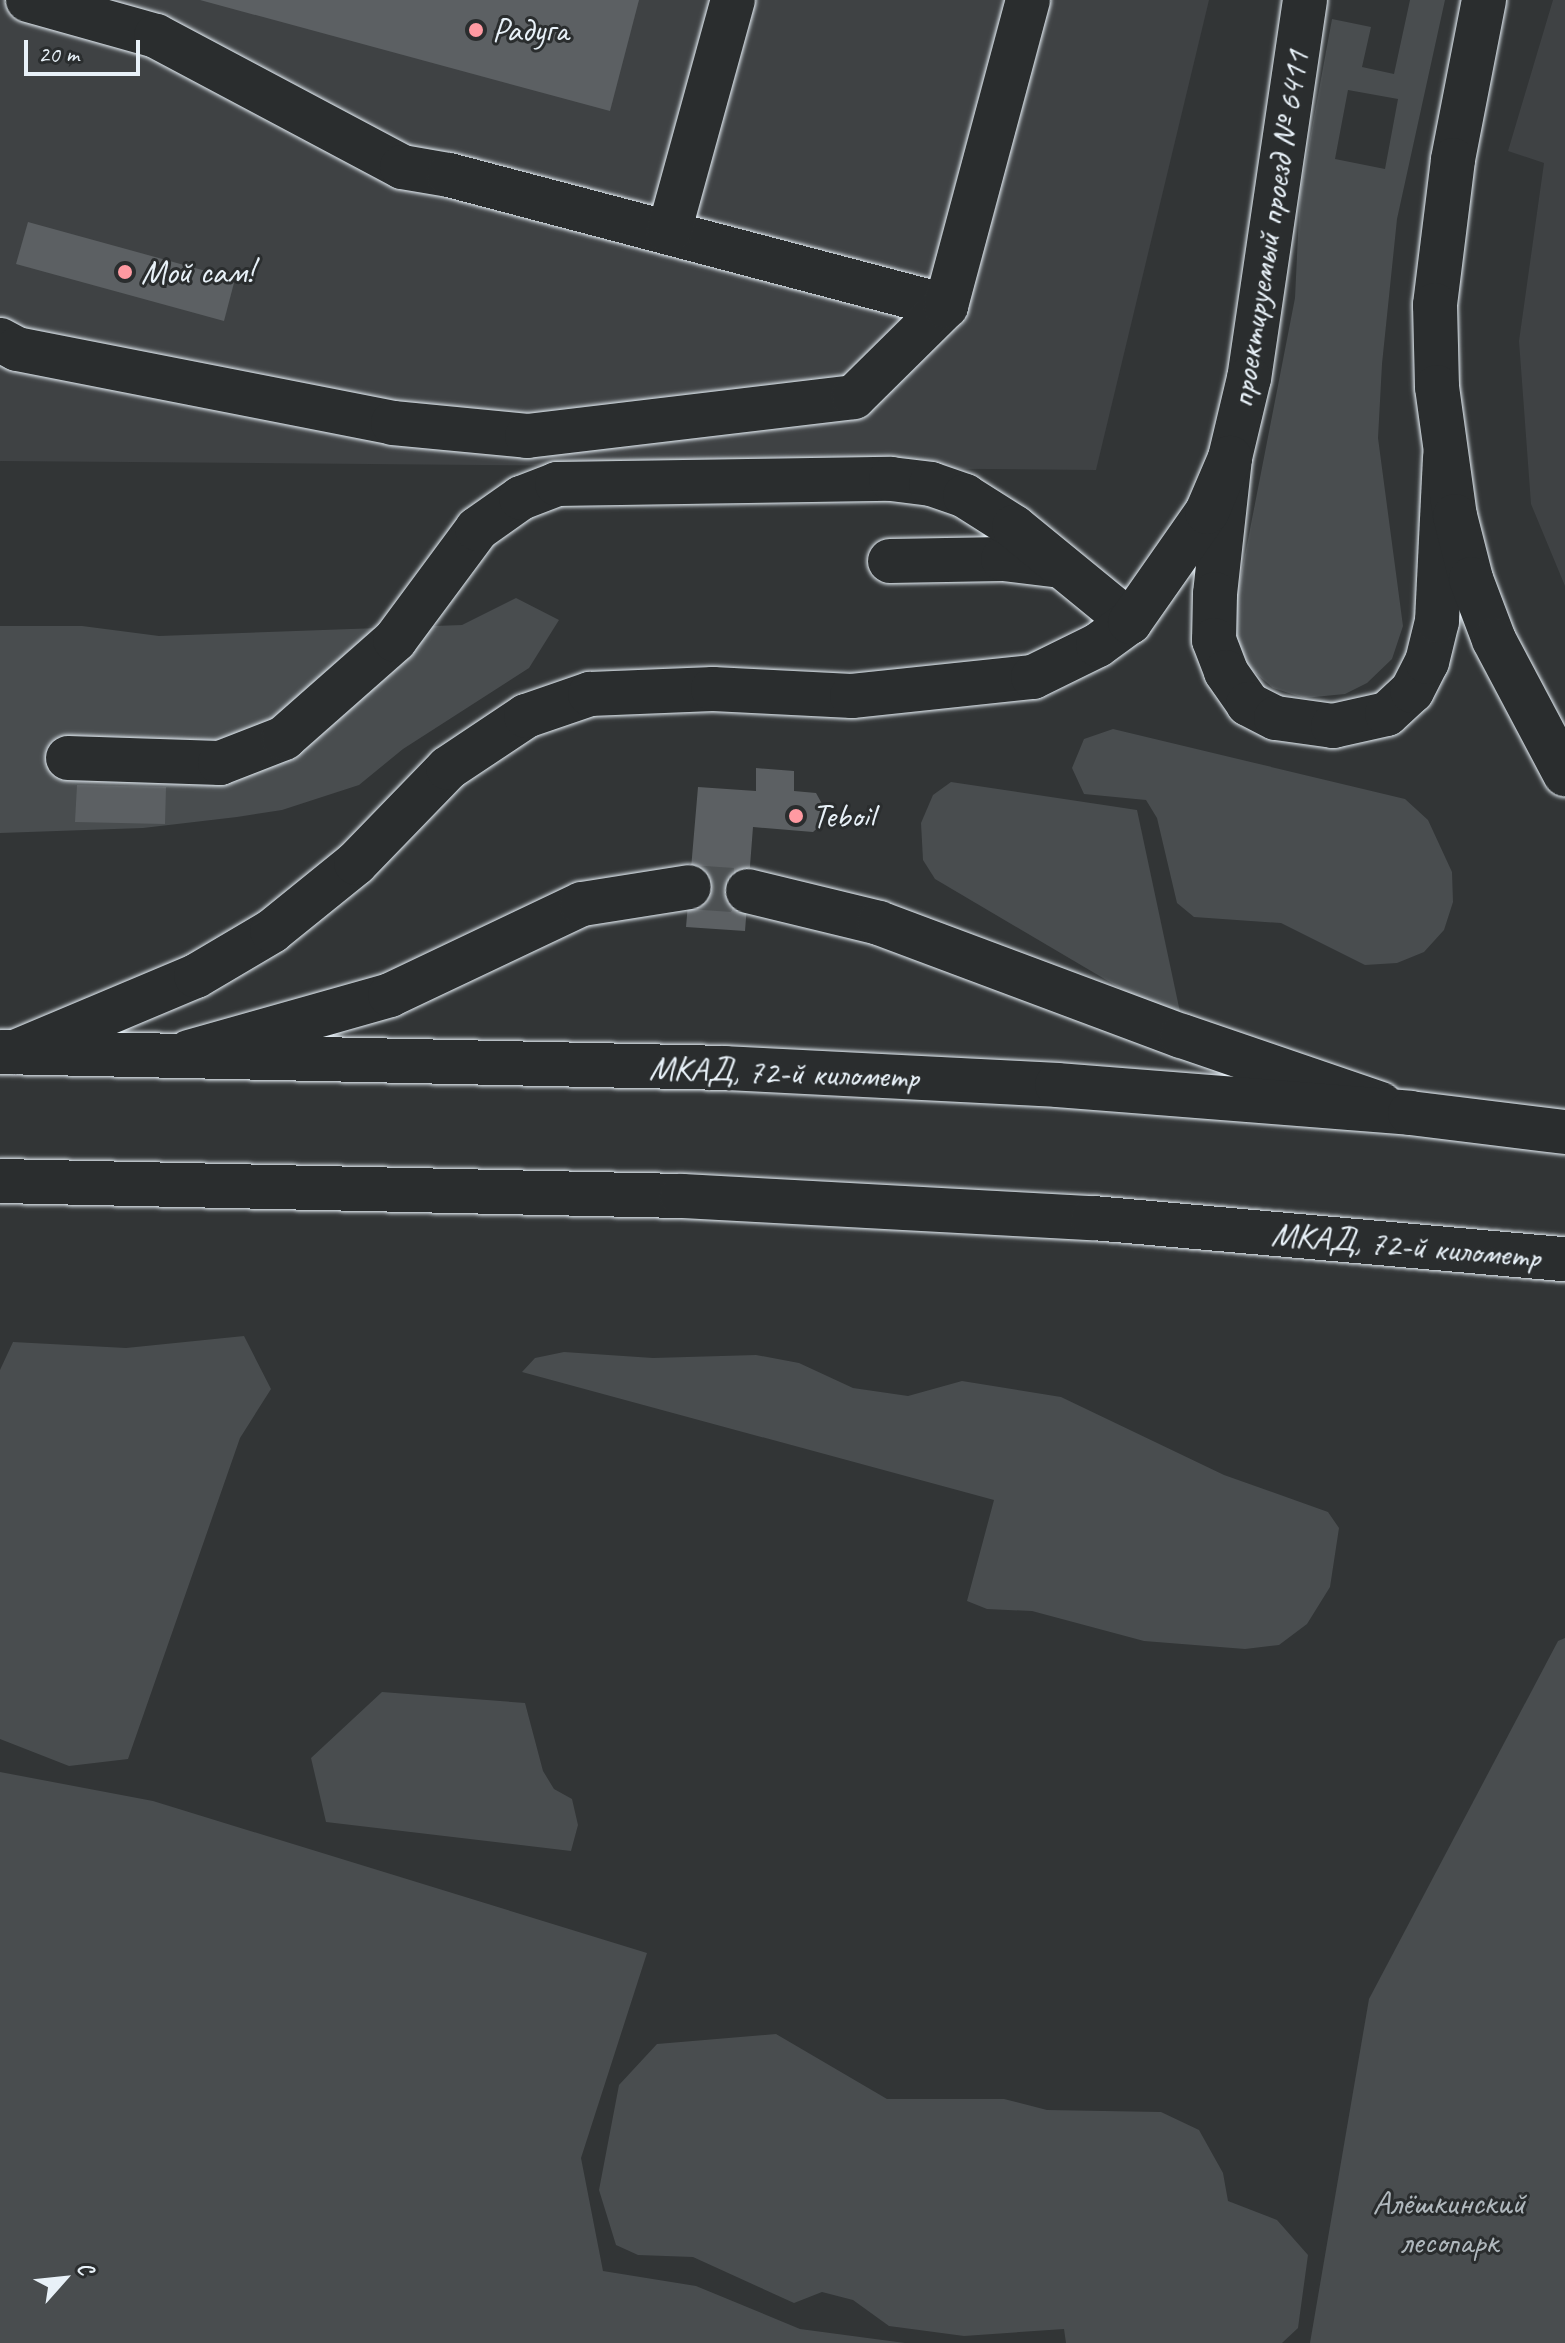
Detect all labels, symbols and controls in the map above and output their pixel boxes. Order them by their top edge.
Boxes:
place label: Радуга [492,10,568,50]
marker: Радуга [467,21,485,39]
scale bar [28,24,144,74]
text: 20 m [38,39,79,69]
street label: проектируемый проезд № 6411 [1221,48,1317,410]
place label: Мой сам! [141,252,253,292]
marker: Мой сам! [116,263,134,281]
place label: Teboil [812,796,874,836]
marker: Teboil [787,807,805,825]
street label: МКАД, 72-й километр [649,1047,919,1097]
street label: МКАД, 72-й километр [1270,1213,1542,1277]
park label: Алёшкинский лесопарк [1373,2182,1525,2262]
north arrow [24,2239,104,2319]
text: С [70,2257,100,2279]

